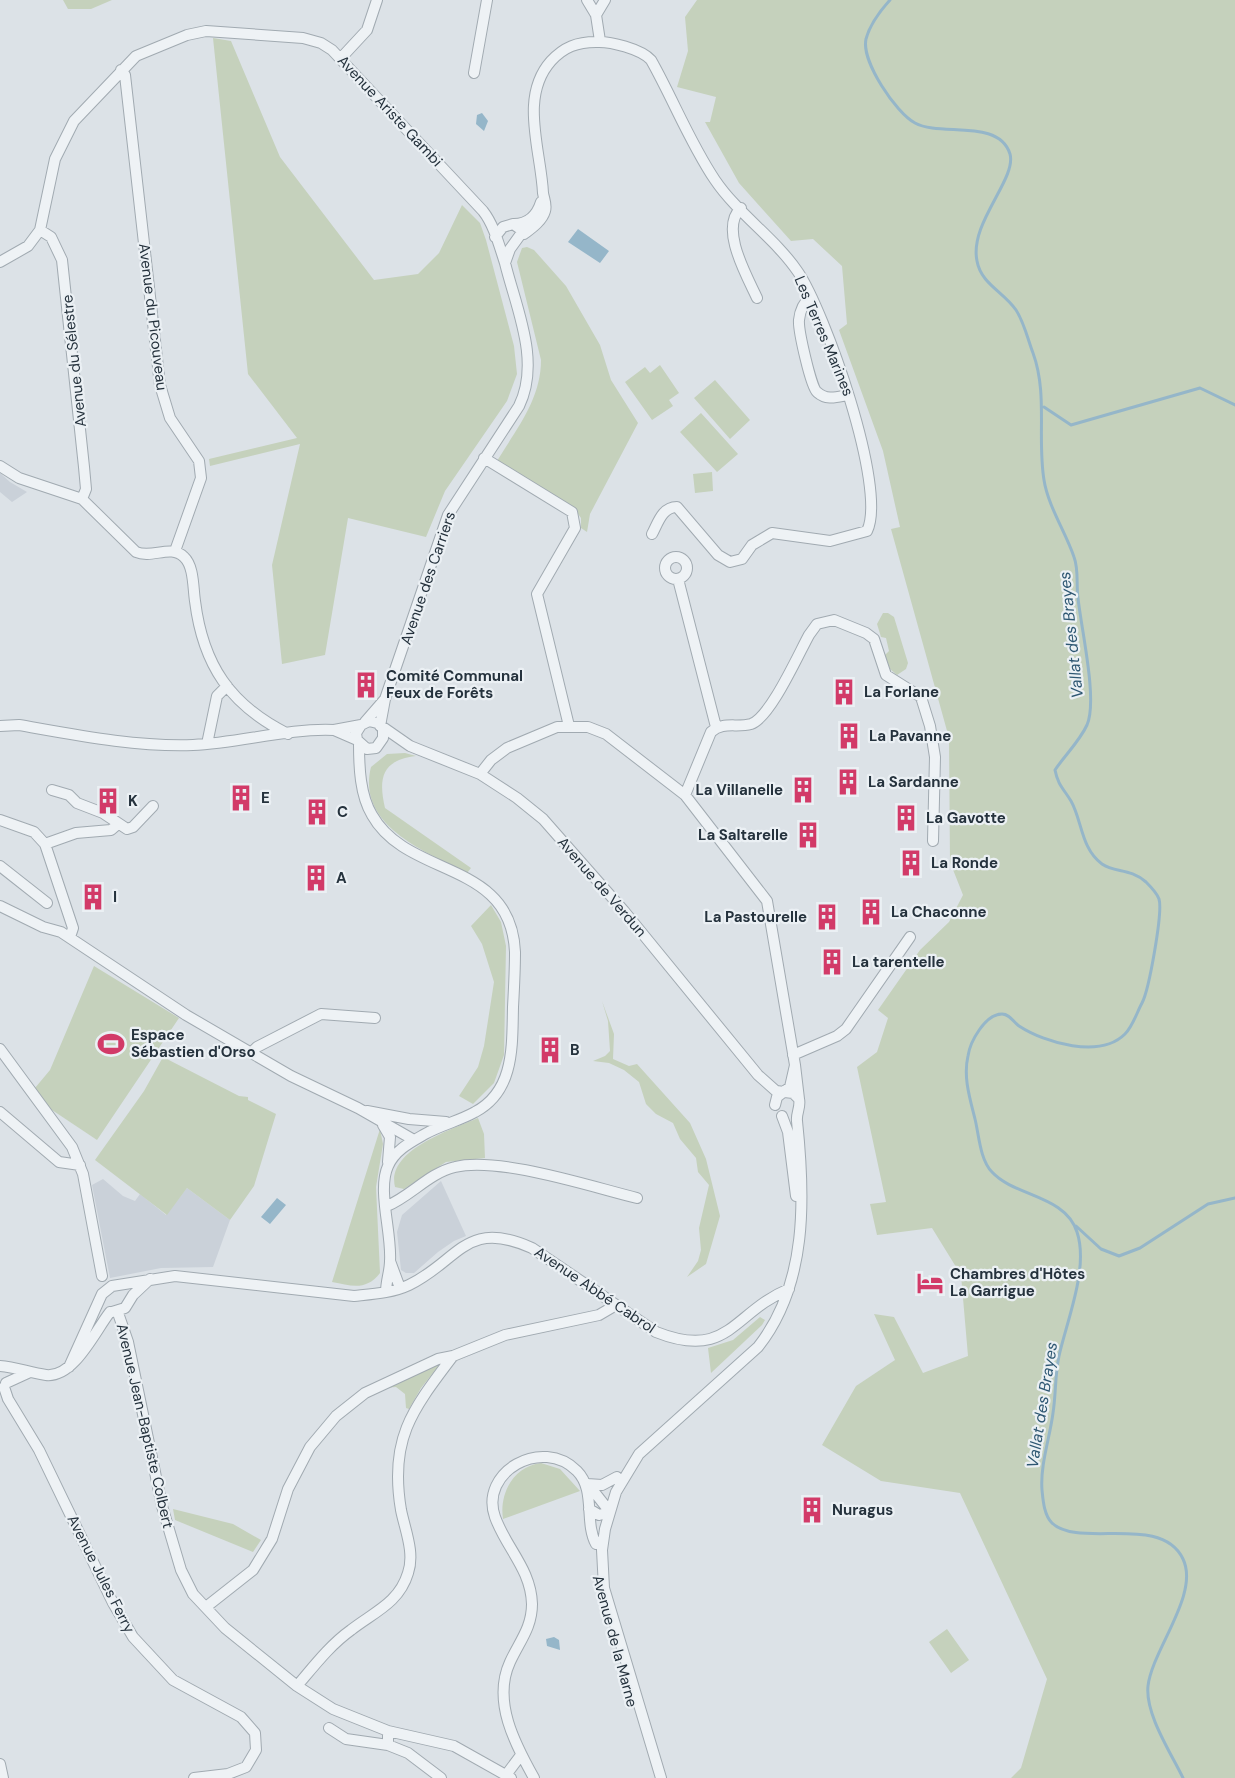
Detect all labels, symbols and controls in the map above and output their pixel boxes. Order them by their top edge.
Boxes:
street label: Avenue Ariste Gambi [333,51,447,171]
street label: Avenue du Picouveau [134,242,172,392]
street label: Les Terres Marines [790,273,858,399]
street label: Avenue du Sélestre [57,294,91,428]
street label: Avenue des Carriers [396,509,460,647]
water label: Vallat des Brayes [1054,571,1088,699]
place label: Comité Communal Feux de Forêts [386,666,523,703]
building icon: Comité Communal Feux de Forêts [351,670,381,700]
building icon: La Forlane [829,677,859,707]
place label: La Forlane [864,682,939,702]
building icon: La Pavanne [834,721,864,751]
place label: La Pavanne [869,726,951,746]
building icon: La Sardanne [833,767,863,797]
place label: La Sardanne [868,772,959,792]
building icon: La Villanelle [788,775,818,805]
place label: La Villanelle [695,780,783,800]
building icon: E [226,783,256,813]
building icon: K [93,786,123,816]
place label: E [261,788,270,808]
place label: K [128,791,138,811]
building icon: C [302,797,332,827]
place label: C [337,802,348,822]
building icon: La Gavotte [891,803,921,833]
place label: La Gavotte [926,808,1006,828]
building icon: La Saltarelle [793,820,823,850]
place label: La Saltarelle [698,825,788,845]
street label: Avenue de Verdun [553,833,651,941]
building icon: La Ronde [896,848,926,878]
place label: La Ronde [931,853,998,873]
building icon: A [301,863,331,893]
place label: A [336,868,347,888]
building icon: I [78,882,108,912]
place label: I [113,887,117,907]
building icon: La Chaconne [856,897,886,927]
building icon: La Pastourelle [812,902,842,932]
place label: La Chaconne [891,902,987,922]
place label: La Pastourelle [704,907,807,927]
building icon: La tarentelle [817,947,847,977]
place label: La tarentelle [852,952,945,972]
place label: Espace Sébastien d'Orso [131,1025,256,1062]
sports icon: Espace Sébastien d'Orso [96,1029,126,1059]
building icon: B [535,1035,565,1065]
place label: B [570,1040,580,1060]
street label: Avenue Abbé Cabrol [531,1242,659,1338]
place label: Chambres d'Hôtes La Garrigue [950,1264,1085,1301]
hotel icon: Chambres d'Hôtes La Garrigue [915,1268,945,1298]
street label: Avenue Jean-Baptiste Colbert [112,1322,178,1530]
water label: Vallat des Brayes [1022,1341,1062,1469]
building icon: Nuragus [797,1495,827,1525]
place label: Nuragus [832,1500,893,1520]
street label: Avenue Jules Ferry [63,1511,140,1637]
street label: Avenue de la Marne [588,1573,642,1709]

